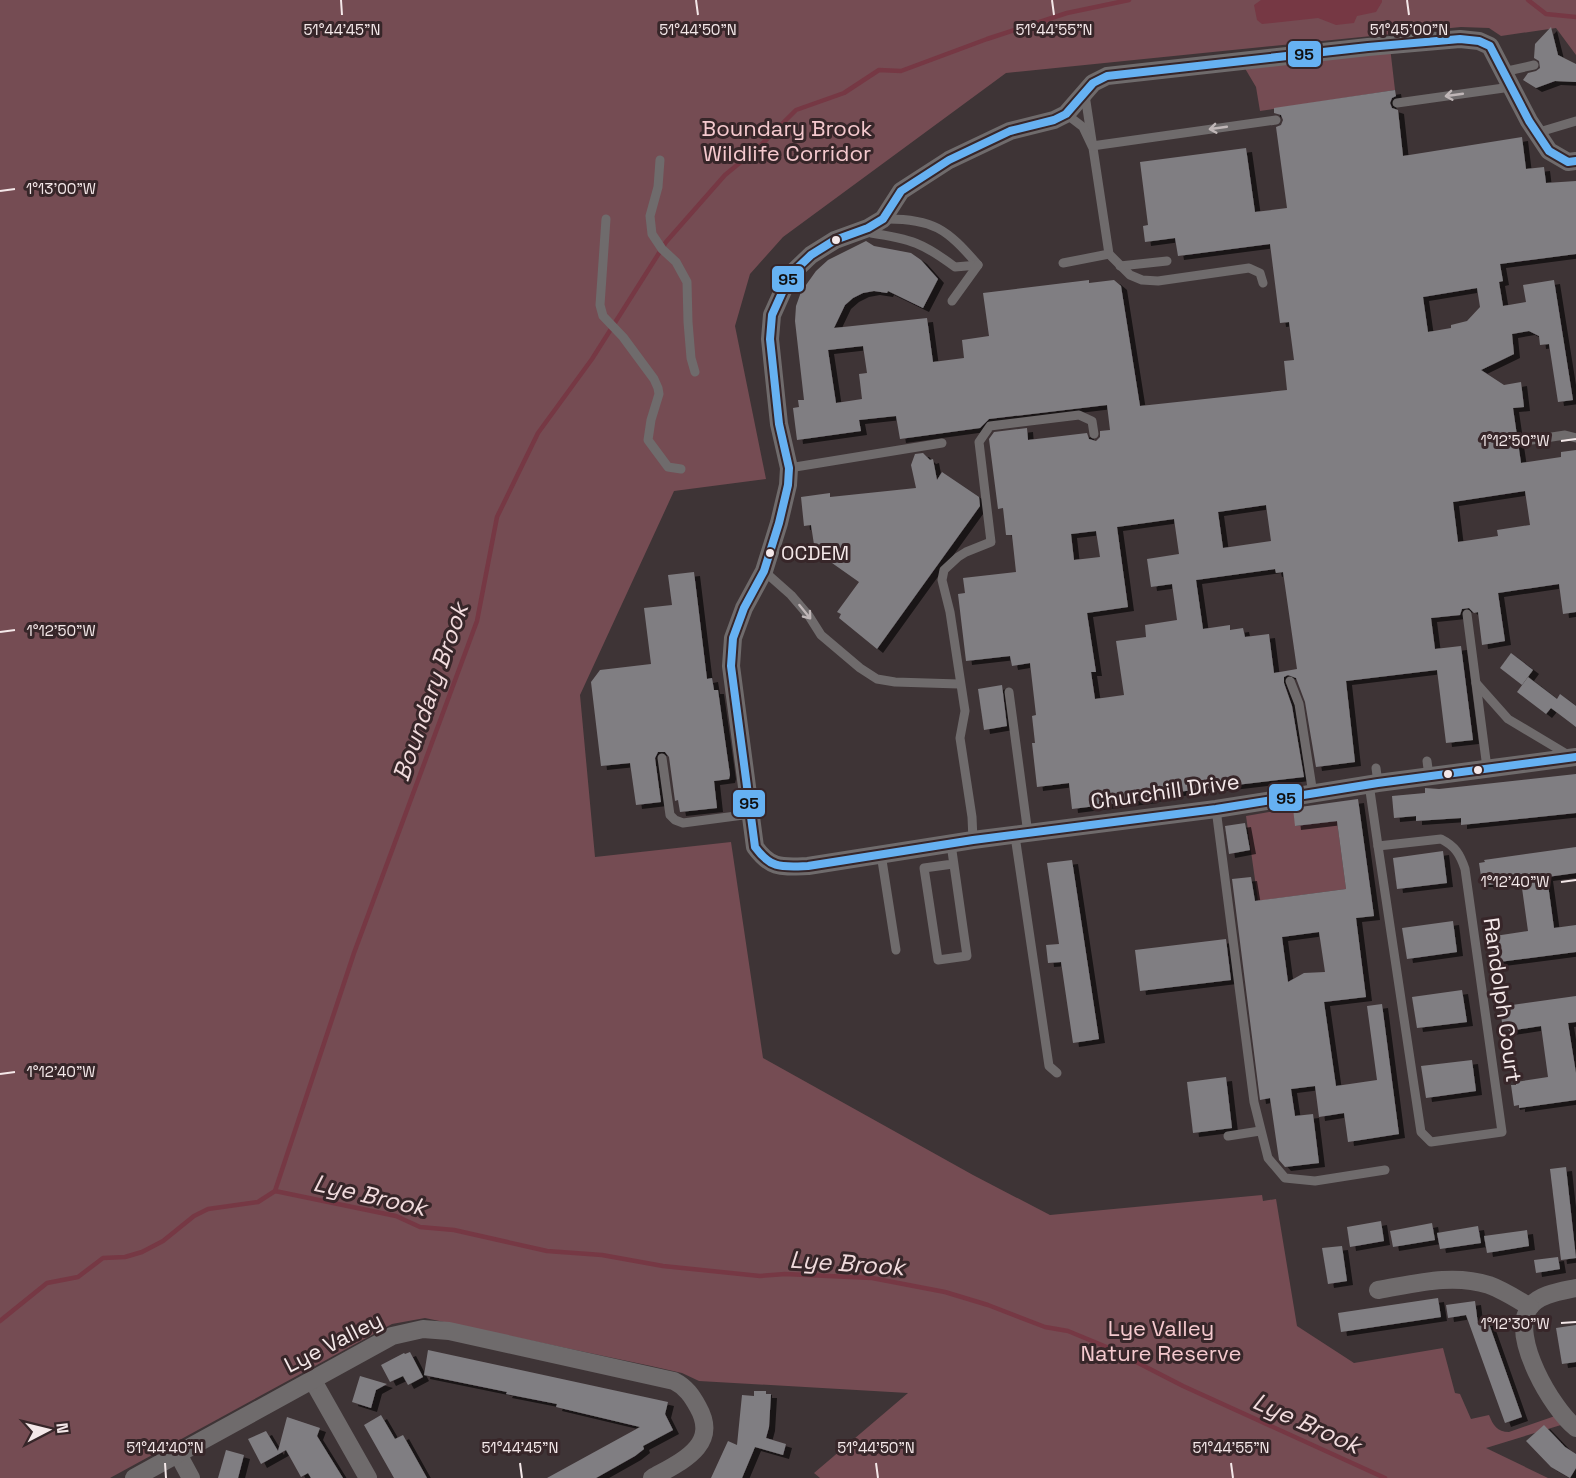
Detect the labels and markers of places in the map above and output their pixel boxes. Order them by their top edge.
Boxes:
unlabelled marker [830,234,842,246]
place label: OCDEM [781,540,849,566]
marker: OCDEM [764,547,776,559]
unlabelled marker [1472,764,1484,776]
unlabelled marker [1442,768,1454,780]

